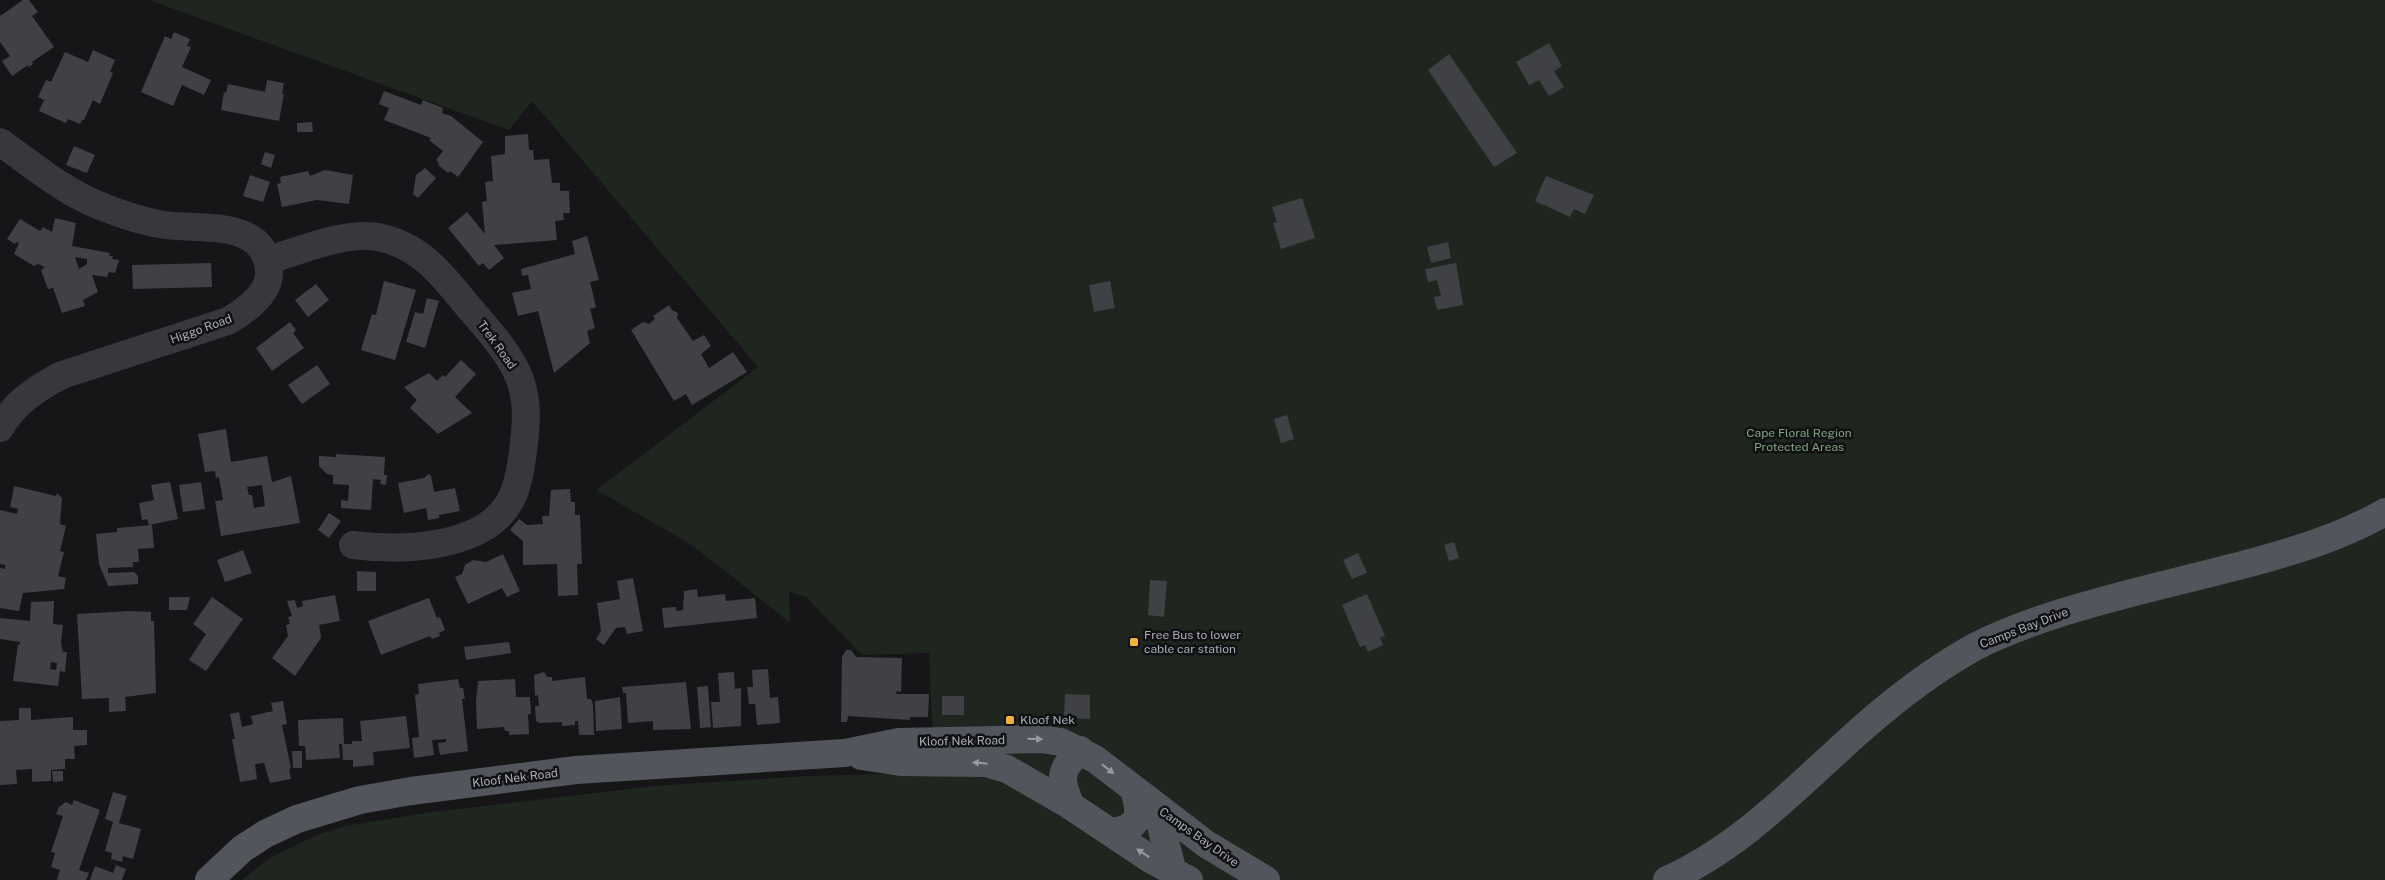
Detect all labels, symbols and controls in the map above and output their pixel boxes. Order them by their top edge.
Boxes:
street label: Higgo Road [168,311,234,347]
street label: Trek Road [475,318,519,372]
park label: Cape Floral Region Protected Areas [1746,426,1852,454]
street label: Camps Bay Drive [1978,605,2070,651]
place label: Free Bus to lower cable car station [1144,628,1241,656]
marker: Free Bus to lower cable car station [1128,636,1140,648]
place label: Kloof Nek [1020,713,1075,727]
marker: Kloof Nek [1004,714,1016,726]
street label: Kloof Nek Road [919,733,1005,749]
one-way arrow [1027,736,1043,744]
one-way arrow [972,759,988,767]
one-way arrow [1101,763,1114,774]
street label: Kloof Nek Road [471,766,559,790]
street label: Camps Bay Drive [1157,804,1242,870]
one-way arrow [1136,849,1149,858]

